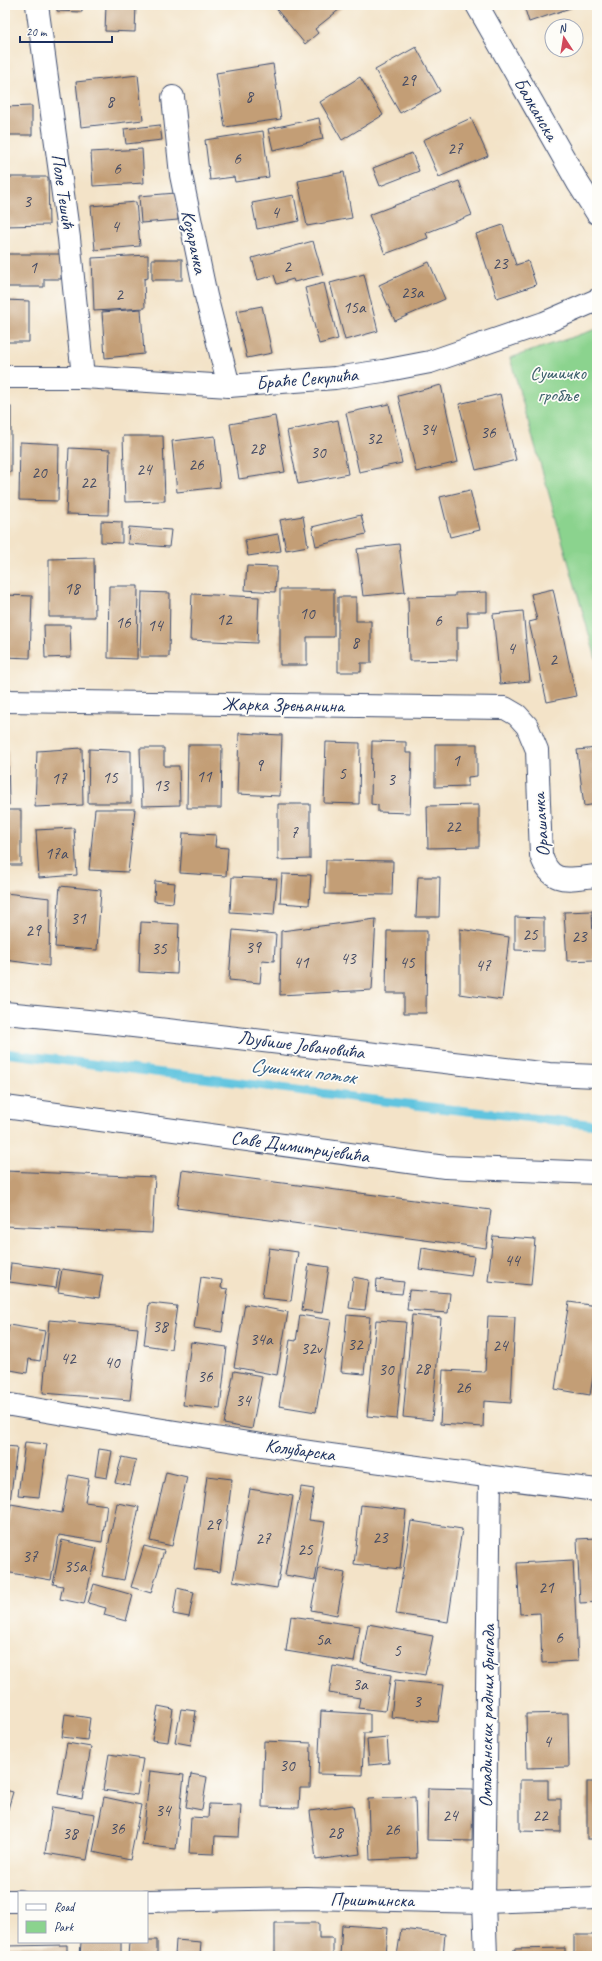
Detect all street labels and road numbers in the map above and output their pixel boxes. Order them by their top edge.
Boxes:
street label: Балканска [508,73,565,147]
street label: Поле Тешић [46,152,80,231]
street label: Козарачка [176,208,213,278]
street label: Браће Секулића [255,362,361,395]
street label: Жарка Зрењанина [222,692,346,718]
street label: Орашачка [527,790,555,858]
street label: Љубише Јовановића [236,1025,367,1065]
street label: Саве Димитријевића [229,1125,372,1169]
street label: Колубарска [264,1433,338,1467]
street label: Омладинских радних бригада [473,1623,501,1808]
street label: Приштинска [330,1887,416,1913]

